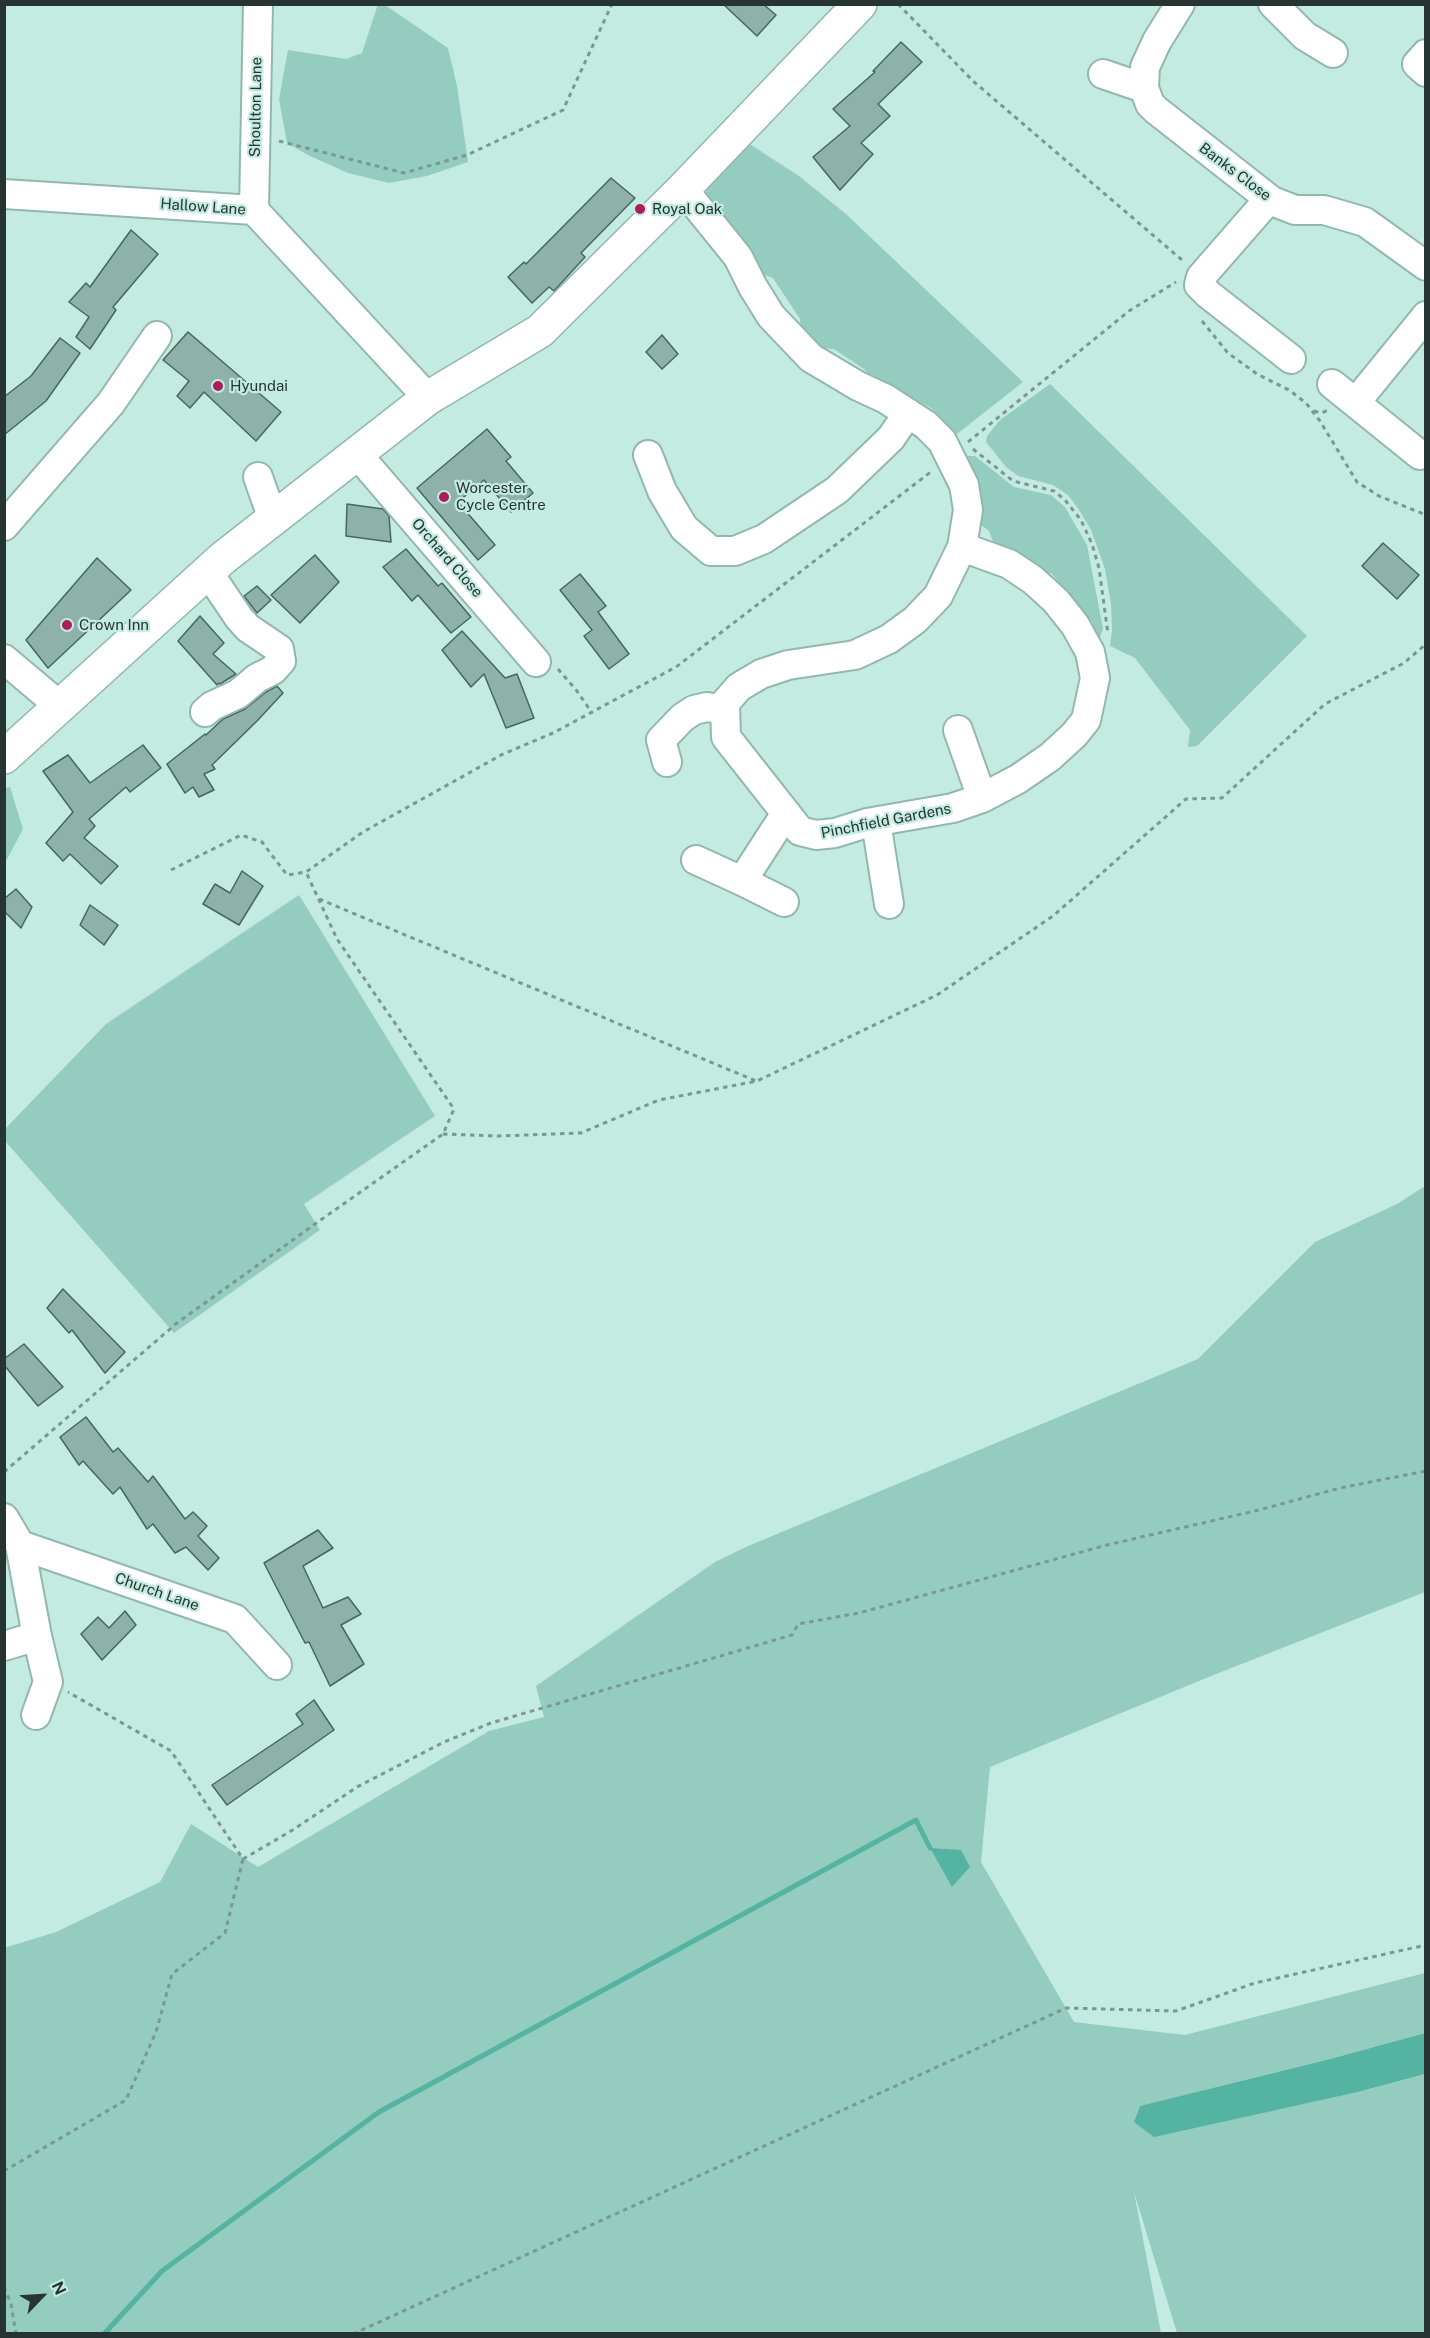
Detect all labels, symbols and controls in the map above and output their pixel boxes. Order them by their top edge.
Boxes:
street label: Shoulton Lane [246,57,266,157]
street label: Banks Close [1195,139,1275,205]
street label: Hallow Lane [160,195,246,219]
place label: Royal Oak [652,200,722,218]
marker: Royal Oak [633,202,647,216]
place label: Hyundai [230,377,288,395]
marker: Hyundai [211,379,225,393]
place label: Worcester Cycle Centre [456,479,546,514]
marker: Worcester Cycle Centre [437,490,451,504]
street label: Orchard Close [408,515,486,601]
place label: Crown Inn [79,616,149,634]
marker: Crown Inn [60,618,74,632]
street label: Pinchfield Gardens [820,800,952,842]
street label: Church Lane [113,1569,201,1615]
north arrow [12,2266,72,2326]
text: N [48,2278,70,2298]

